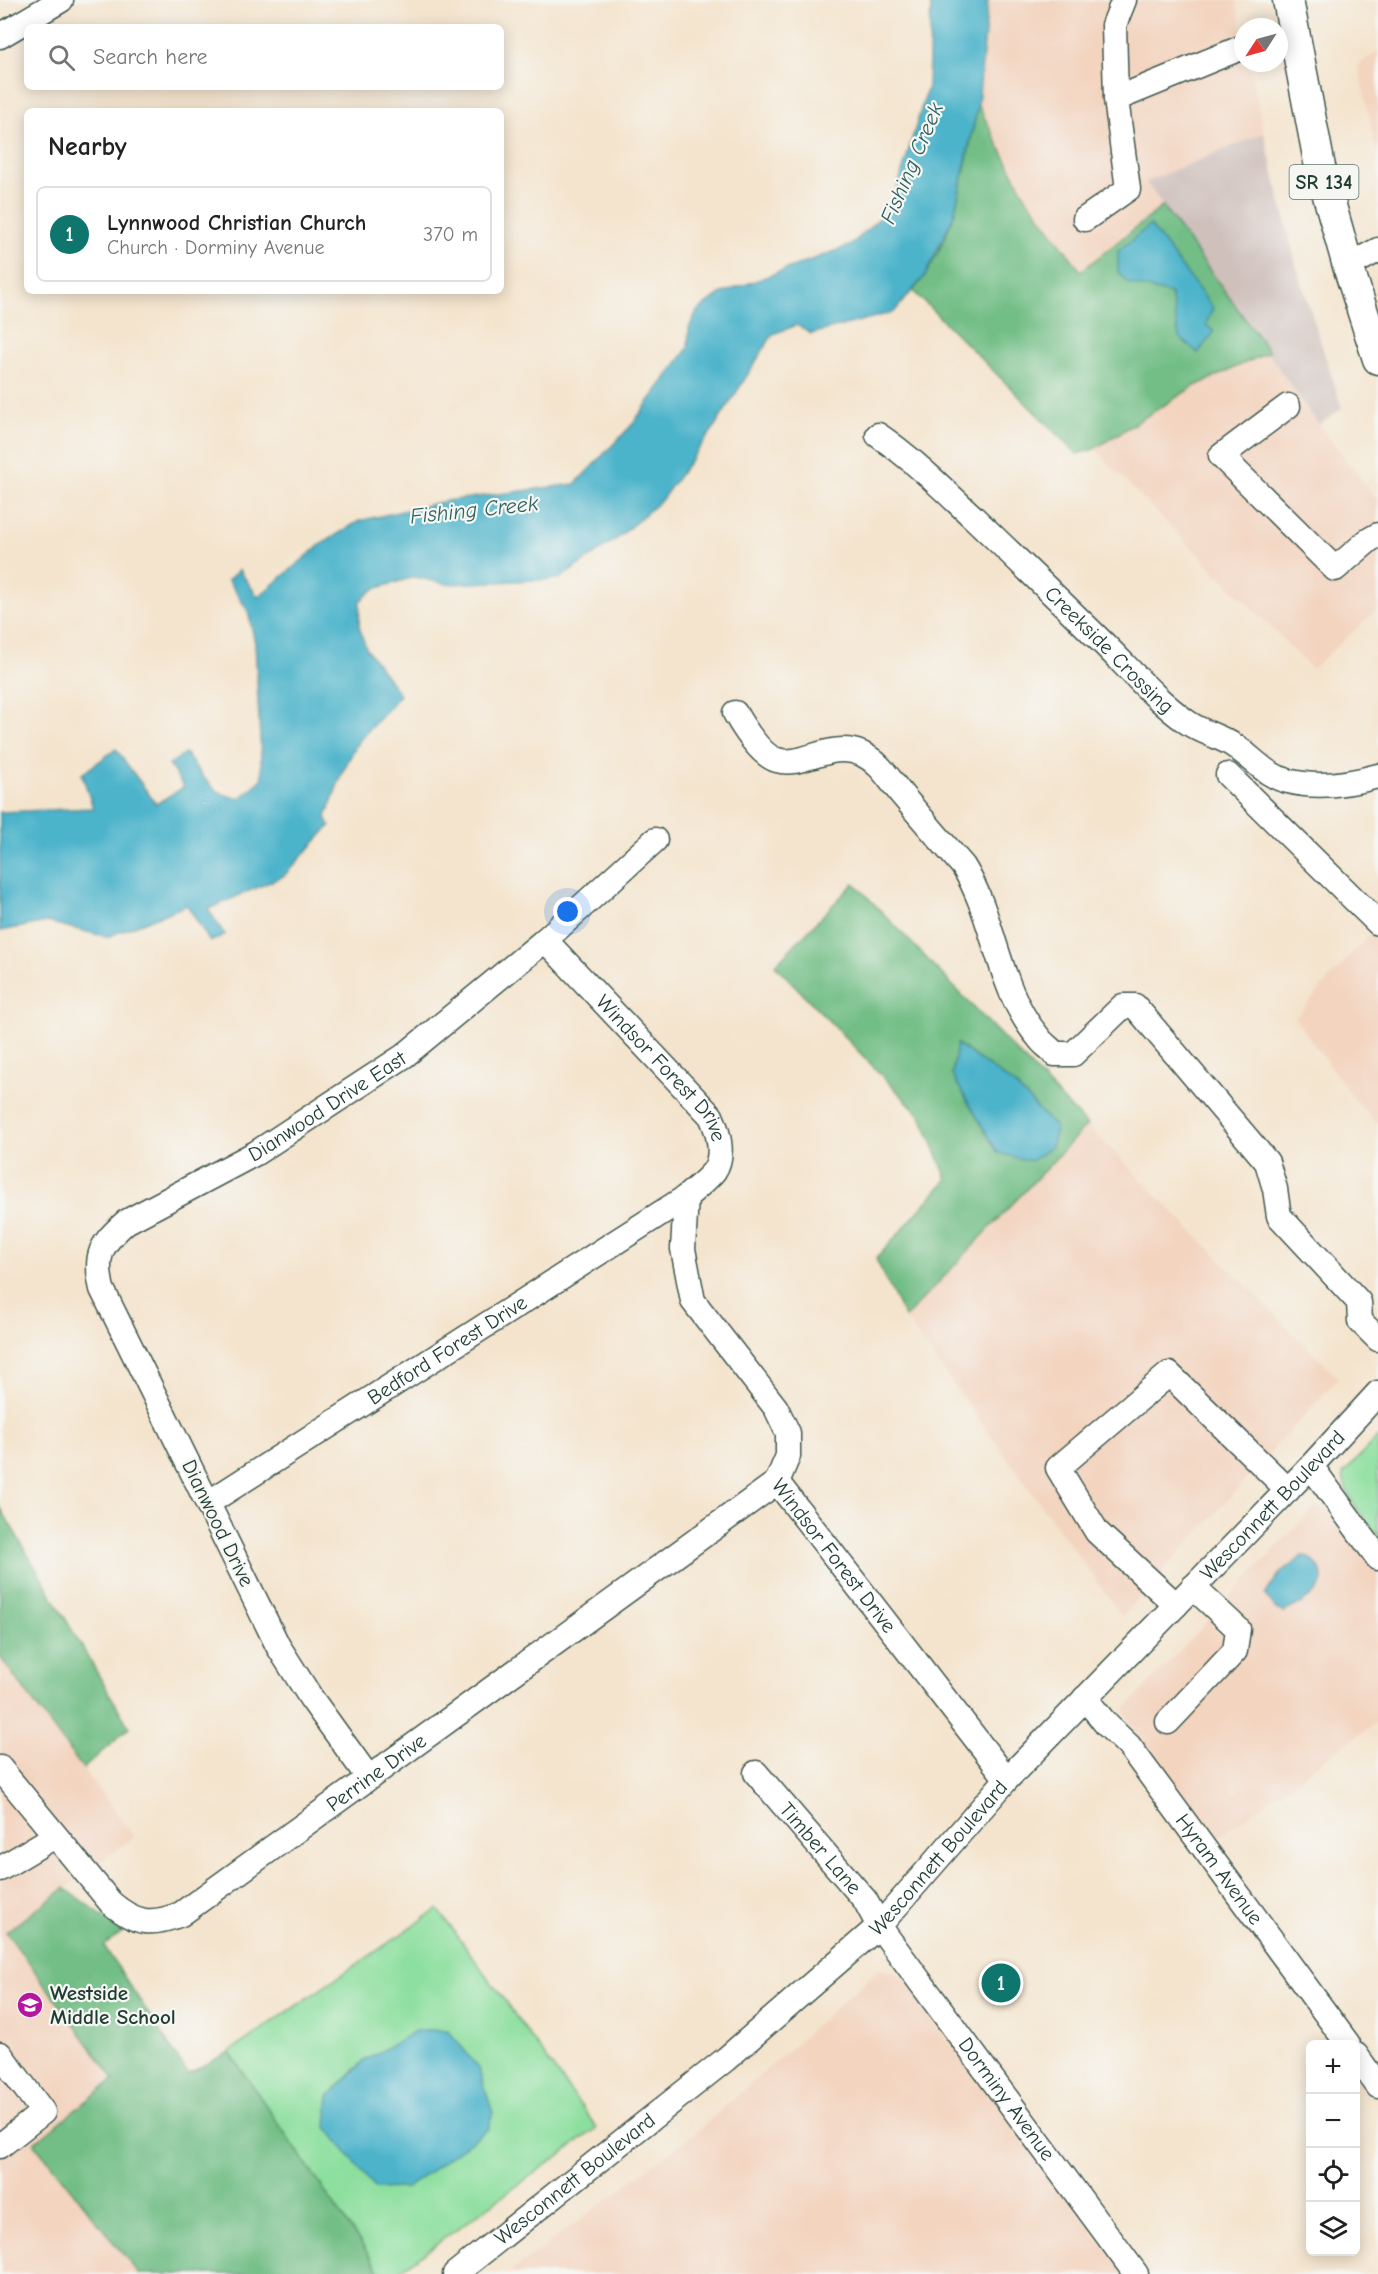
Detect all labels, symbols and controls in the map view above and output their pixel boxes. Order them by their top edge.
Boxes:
north arrow [1234,18,1288,72]
search box [24,24,504,90]
icon: search [45,41,78,74]
text: Search here [93,44,208,70]
water label: Fishing Creek [875,99,949,228]
text: Nearby [48,132,127,162]
road number: SR 134 [1290,165,1358,199]
text: Lynnwood Christian Church [107,210,366,236]
text: 1 [66,223,73,246]
text: 370 m [423,223,478,246]
text: Church · Dorminy Avenue [107,236,325,259]
water label: Fishing Creek [409,490,540,530]
street label: Creekside Crossing [1040,581,1179,719]
your location [553,897,582,926]
street label: Windsor Forest Drive [591,990,731,1144]
street label: Dianwood Drive East [244,1046,411,1167]
street label: Bedford Forest Drive [363,1290,531,1410]
street label: Wesconnett Boulevard [1195,1425,1350,1585]
street label: Dianwood Drive [177,1456,259,1590]
street label: Windsor Forest Drive [767,1474,901,1637]
street label: Perrine Drive [322,1728,431,1817]
street label: Wesconnett Boulevard [865,1775,1012,1941]
street label: Timber Lane [774,1797,867,1899]
street label: Hyram Avenue [1171,1809,1268,1929]
pin: 1 [982,1960,1020,2006]
place label: Westside Middle School [50,1981,176,2029]
school or university icon: Westside Middle School [15,1990,45,2020]
street label: Dorminy Avenue [954,2033,1060,2165]
map controls [1306,2040,1360,2256]
button: + [1306,2040,1360,2094]
button: − [1306,2094,1360,2148]
street label: Wesconnett Boulevard [490,2108,660,2250]
button: locate [1306,2148,1360,2202]
button: layers [1306,2202,1360,2256]

